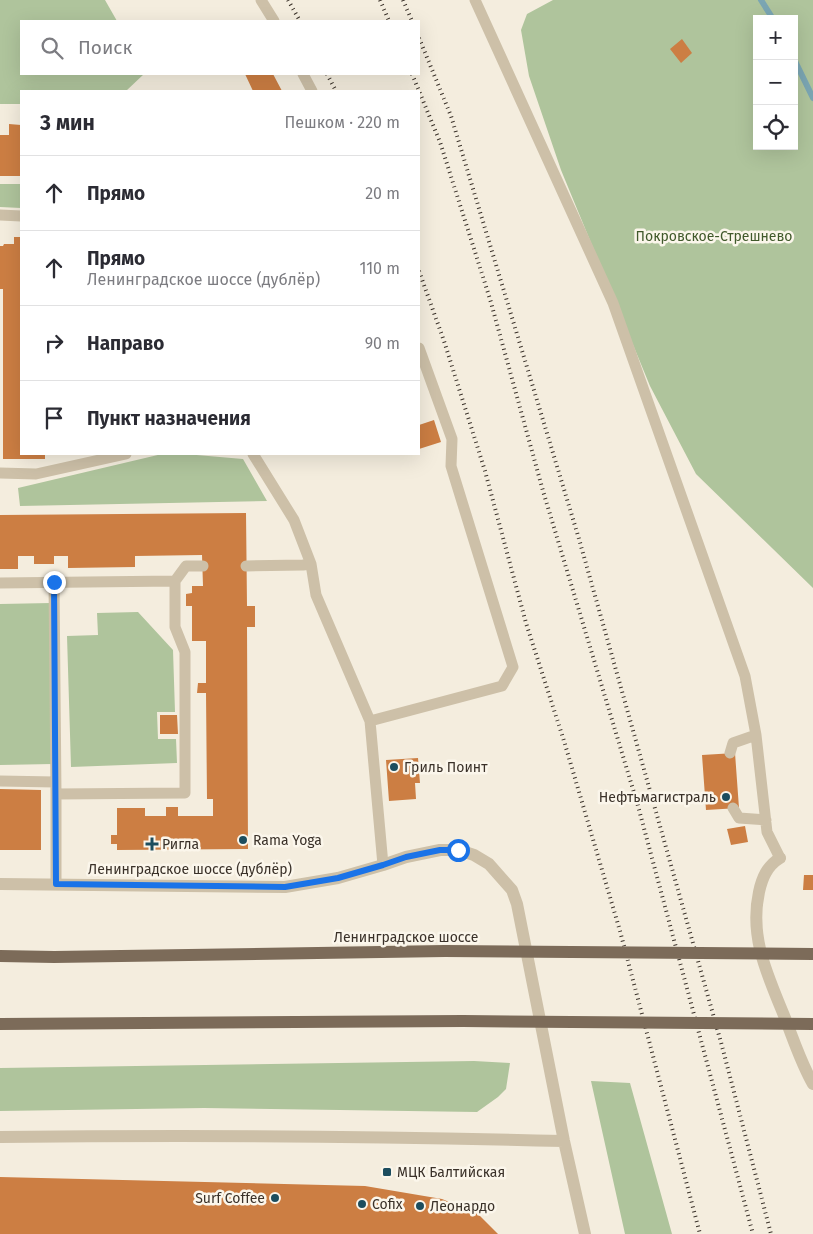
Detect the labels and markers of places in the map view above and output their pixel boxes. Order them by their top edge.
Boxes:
place label: Гриль Поинт [404,759,488,776]
marker: Гриль Поинт [388,761,400,773]
place label: Нефтьмагистраль [599,789,716,806]
marker: Нефтьмагистраль [720,791,732,803]
place label: Rama Yoga [253,832,322,849]
marker: Rama Yoga [237,834,249,846]
place label: Ригла [162,836,199,853]
marker: Ригла [146,838,158,850]
place label: МЦК Балтийская [397,1164,505,1181]
marker: МЦК Балтийская [381,1166,393,1178]
place label: Surf Coffee [195,1190,265,1207]
marker: Surf Coffee [269,1192,281,1204]
place label: Cofix [372,1196,403,1213]
marker: Cofix [356,1198,368,1210]
place label: Леонардо [430,1198,495,1215]
marker: Леонардо [414,1200,426,1212]

